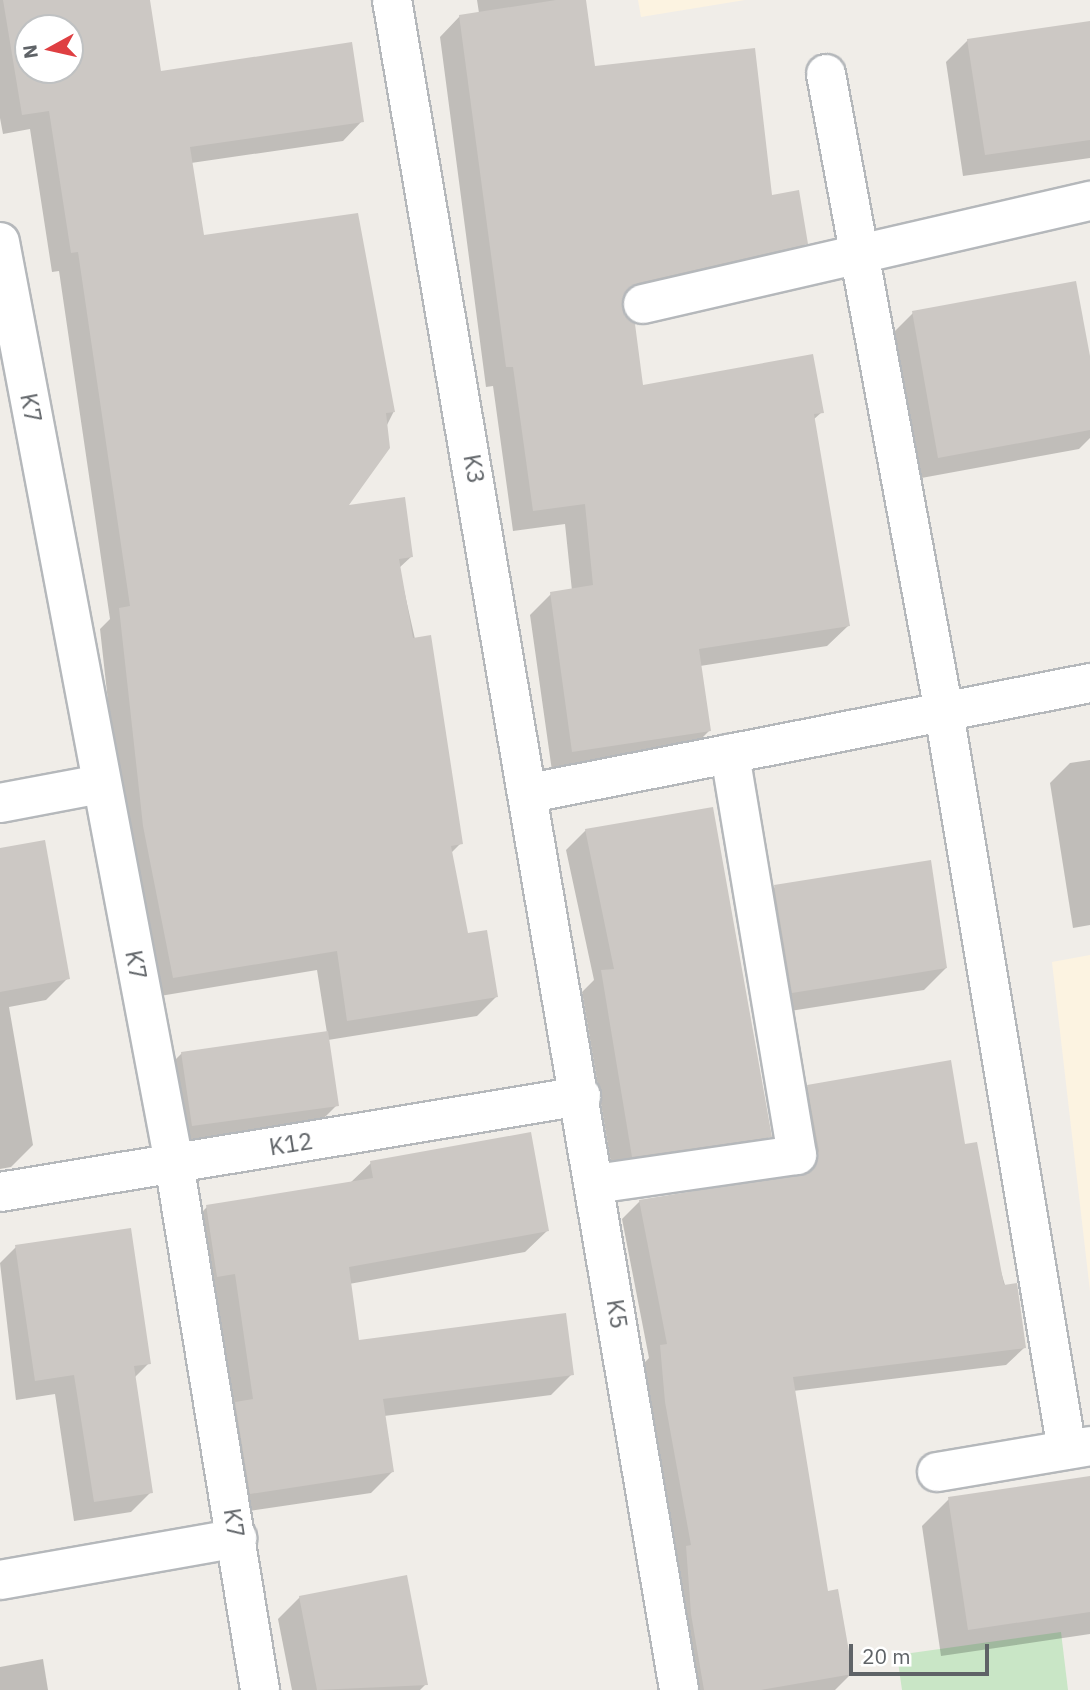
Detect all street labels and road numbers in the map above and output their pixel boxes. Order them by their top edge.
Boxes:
street label: K7 [14,391,48,425]
street label: K3 [457,452,491,486]
street label: K7 [119,948,153,982]
street label: K12 [267,1126,315,1162]
street label: K5 [600,1297,634,1331]
street label: K7 [217,1506,251,1540]

